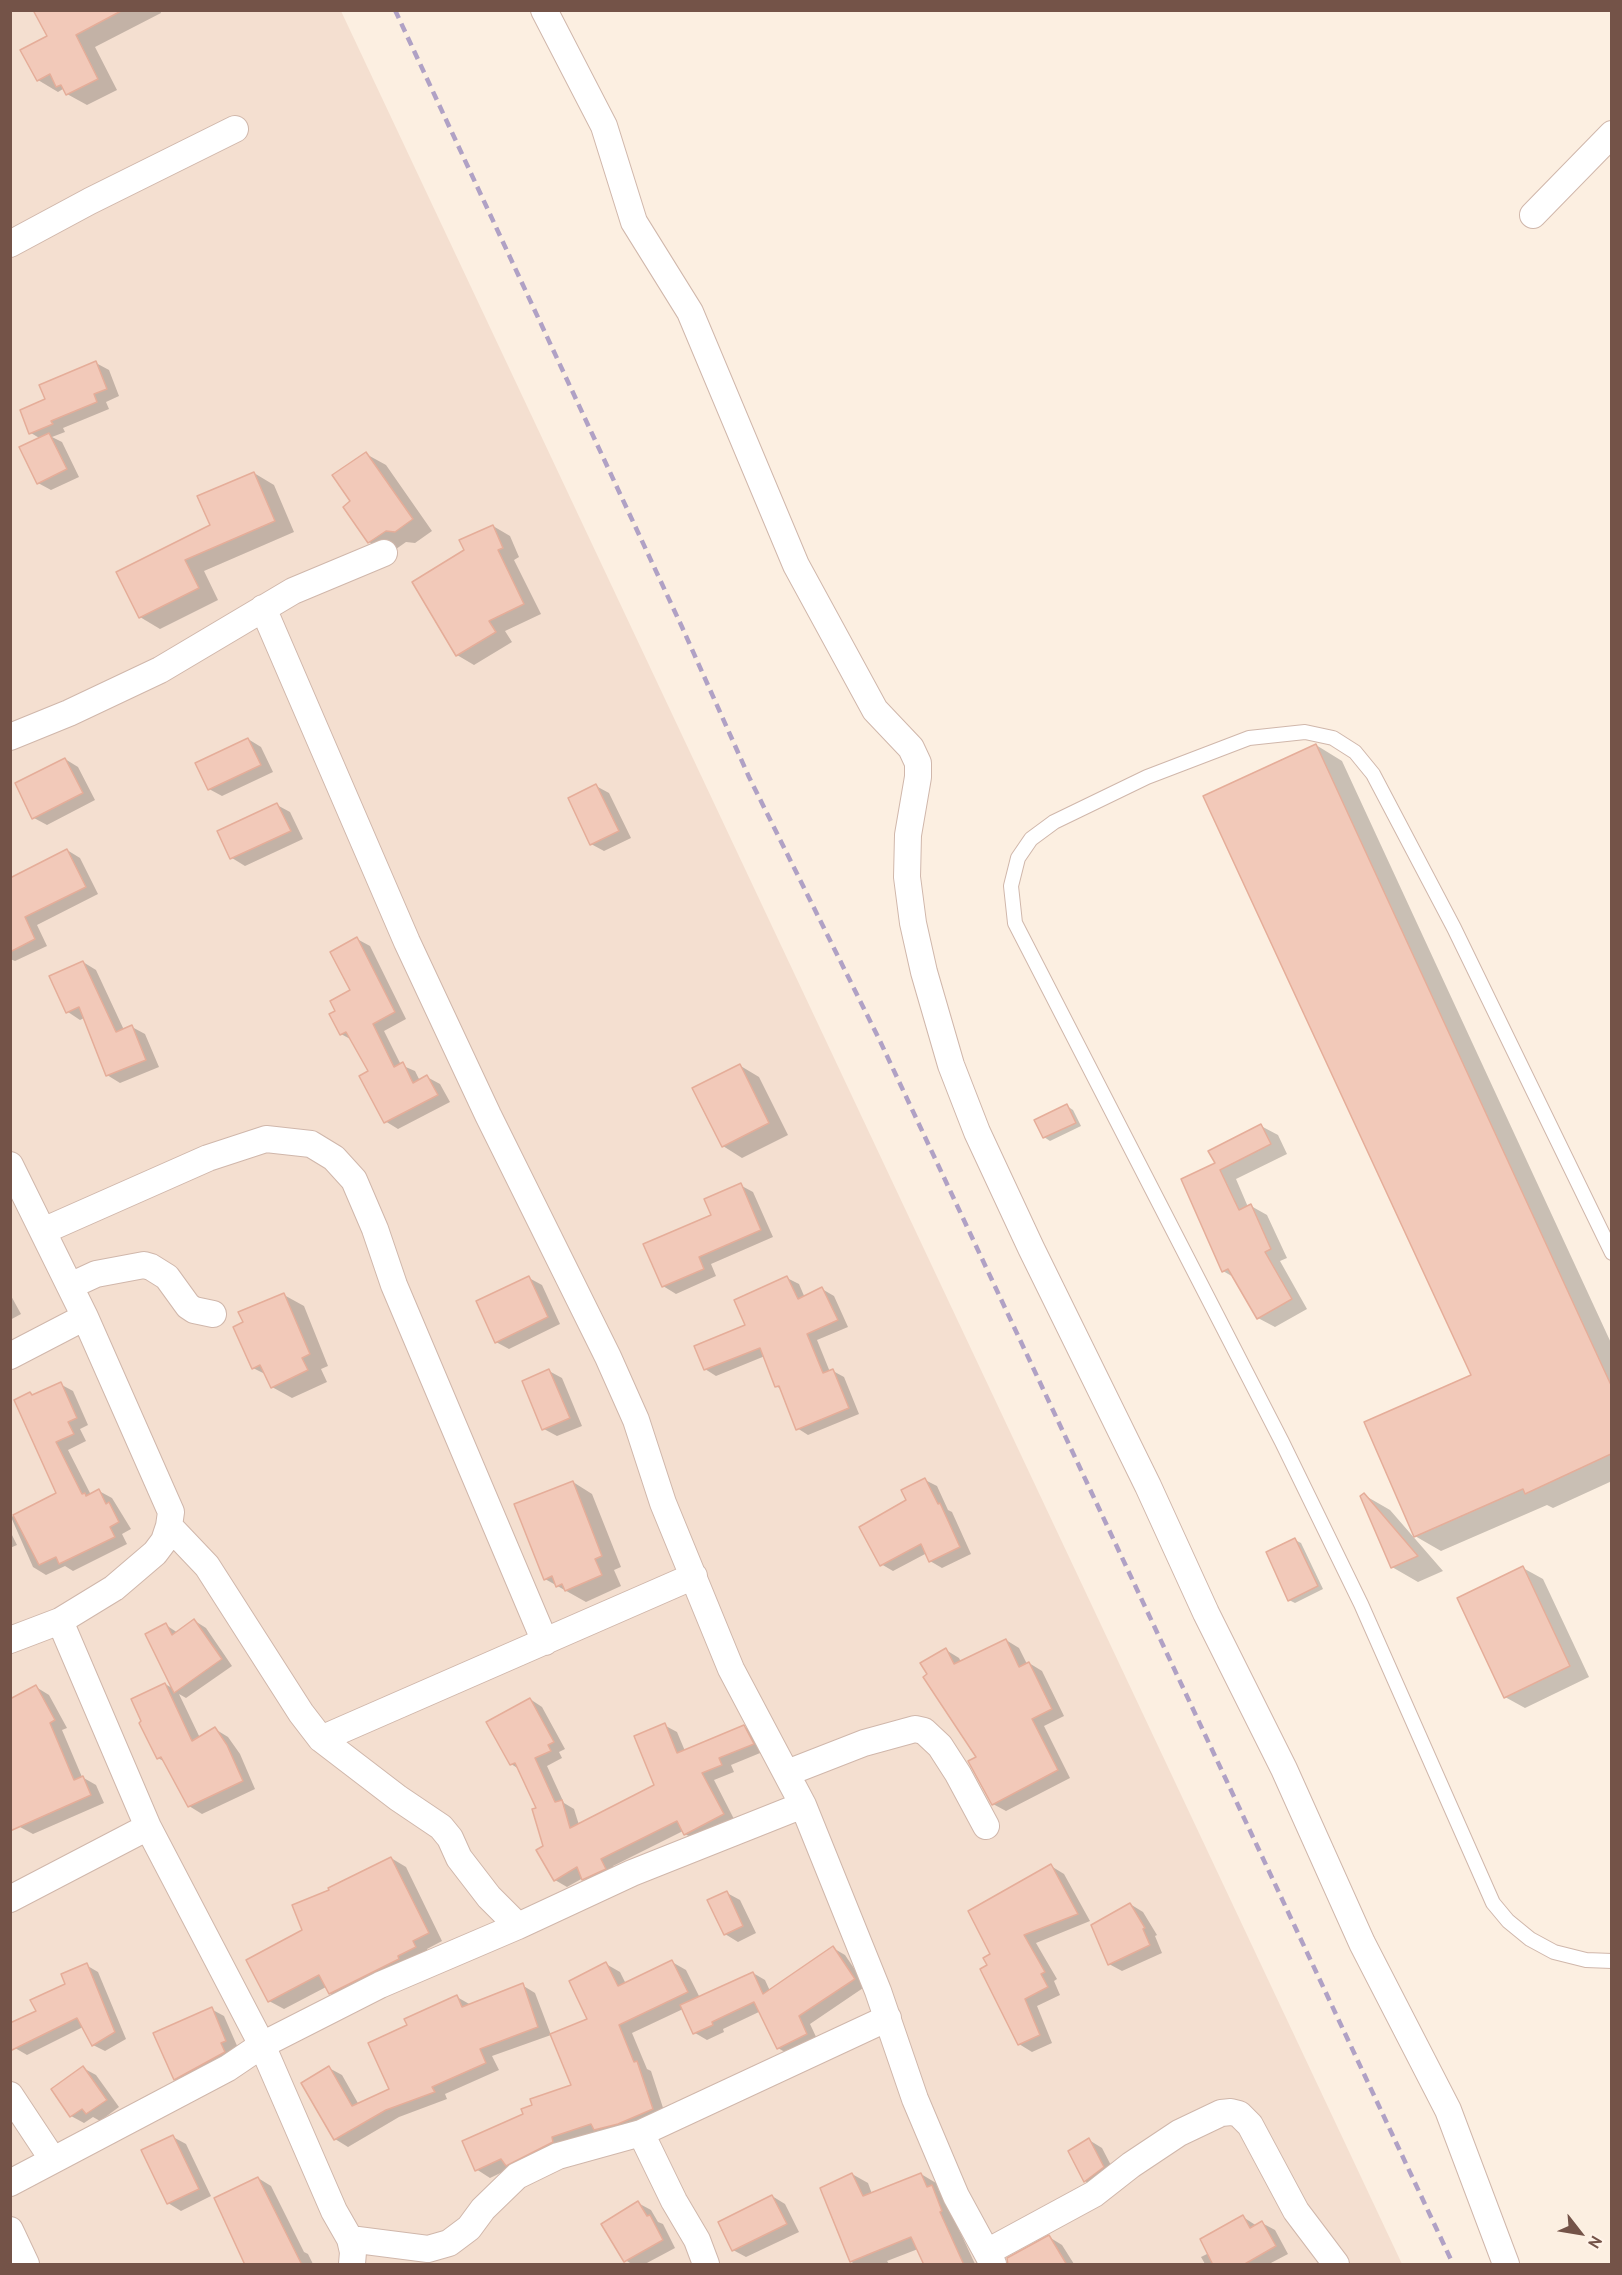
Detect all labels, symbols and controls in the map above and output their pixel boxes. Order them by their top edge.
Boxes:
north arrow [1550,2203,1610,2263]
text: N [1584,2233,1607,2252]

